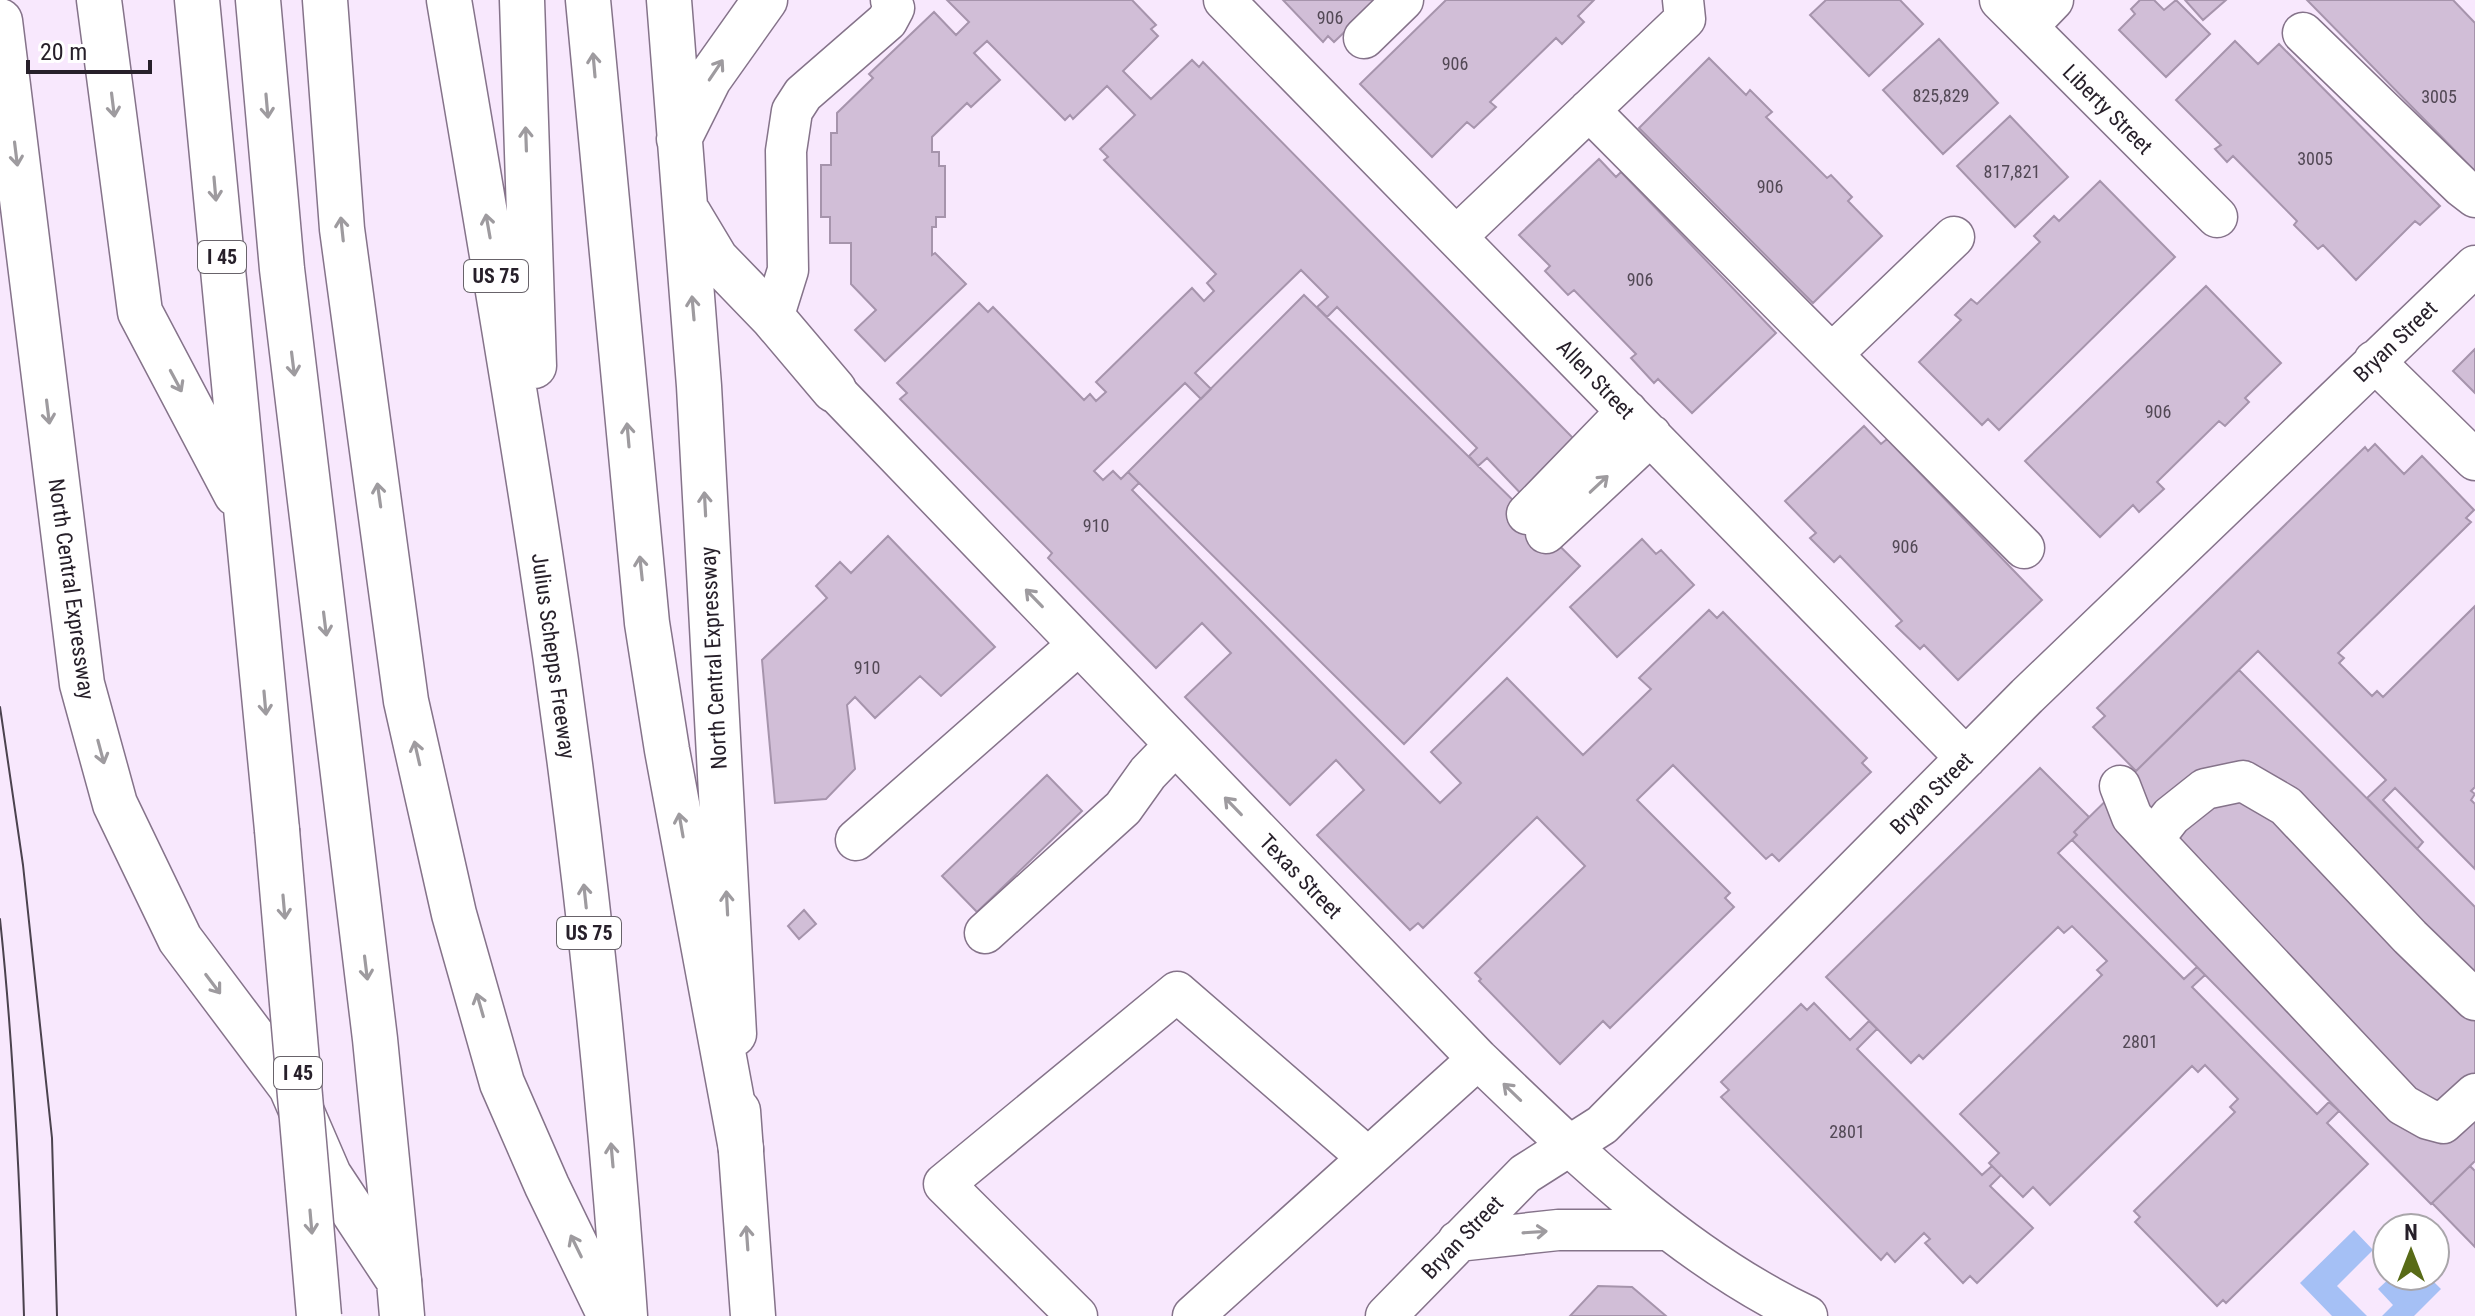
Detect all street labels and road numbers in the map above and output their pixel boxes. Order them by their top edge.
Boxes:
street label: Liberty Street [2058,59,2158,159]
road number: I 45 [198,241,246,273]
road number: US 75 [464,260,528,292]
street label: Bryan Street [2349,296,2442,387]
street label: Allen Street [1552,335,1639,424]
street label: North Central Expressway [44,477,99,701]
street label: North Central Expressway [695,546,732,770]
street label: Julius Schepps Freeway [527,552,580,761]
street label: Bryan Street [1885,747,1978,840]
street label: Texas Street [1254,829,1347,924]
road number: US 75 [557,917,621,949]
road number: I 45 [274,1057,322,1089]
street label: Bryan Street [1417,1191,1508,1284]

